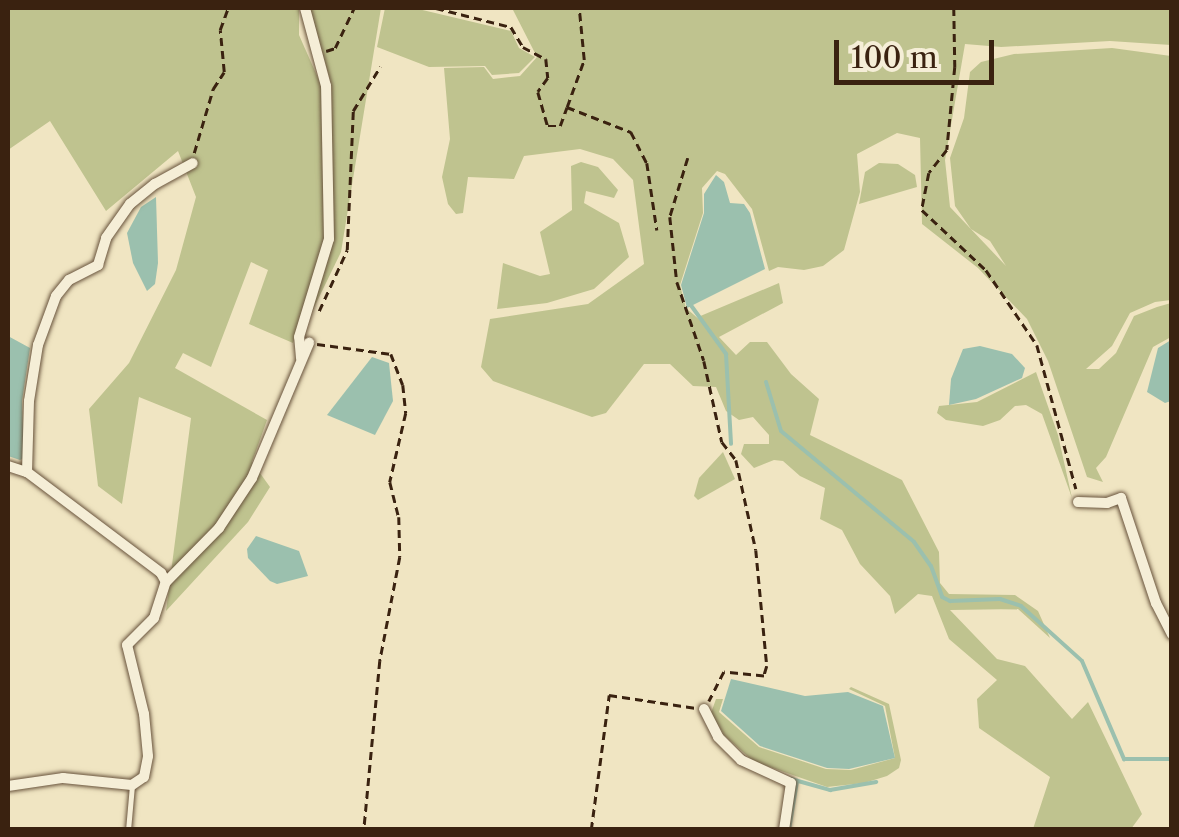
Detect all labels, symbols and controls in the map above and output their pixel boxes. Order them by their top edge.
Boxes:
scale bar [839,20,999,82]
text: 100 m [851,39,938,76]

